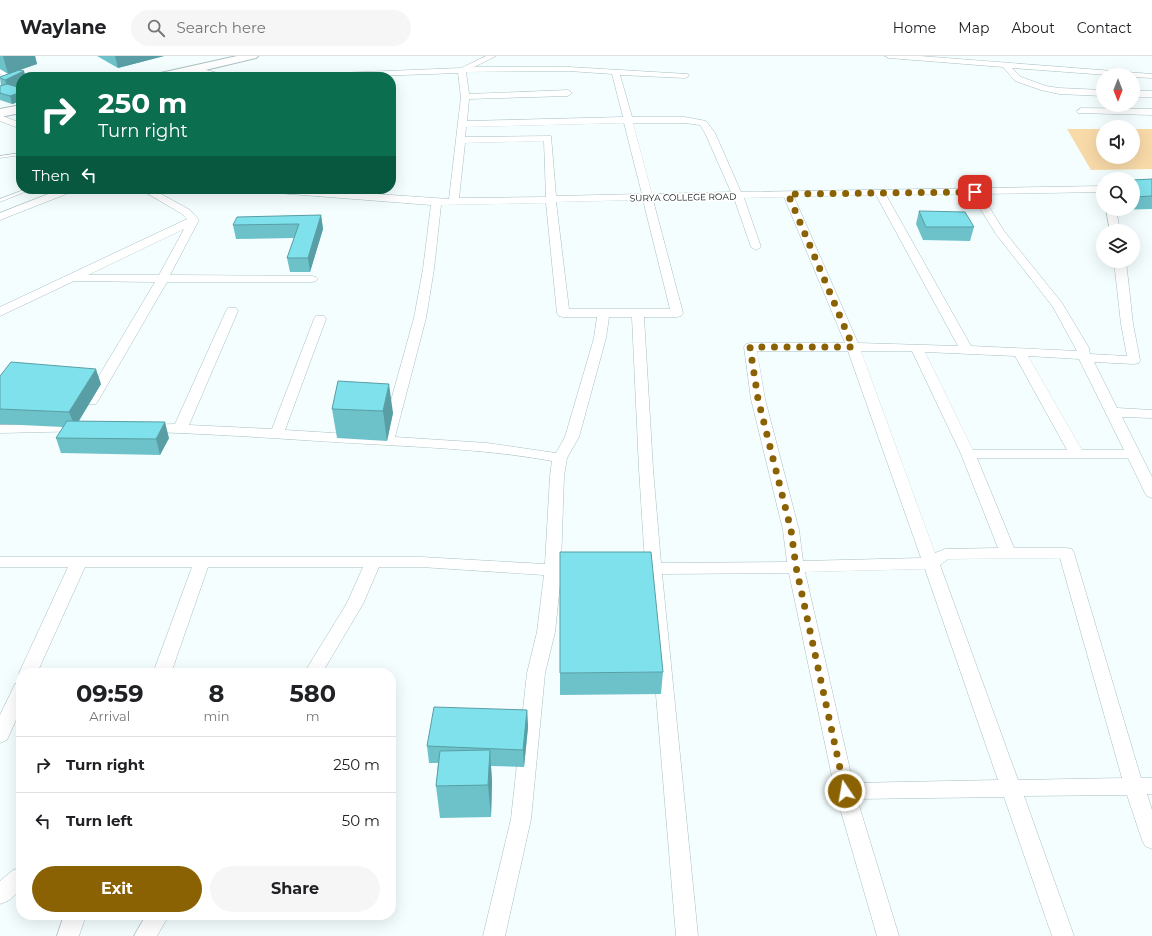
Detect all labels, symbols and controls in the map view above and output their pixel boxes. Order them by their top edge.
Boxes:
search box [131,10,411,46]
text: Waylane [20,16,107,39]
icon: search [145,17,167,39]
text: Search here [177,18,266,37]
text: Home [893,19,936,37]
text: Map [958,19,989,37]
text: About [1011,19,1055,37]
text: Contact [1077,19,1132,37]
north arrow [1096,68,1140,112]
map controls [1096,68,1140,268]
text: 250 m [98,86,188,120]
icon: right [32,88,84,140]
text: Turn right [98,120,188,142]
button: sound [1096,120,1140,164]
icon: left [78,164,100,186]
text: Then [32,166,70,185]
button: search [1096,172,1140,216]
pin [958,175,992,209]
icon: arrive [964,181,986,203]
street label: SURYA COLLEGE ROAD [630,191,736,203]
button: layers [1096,224,1140,268]
text: 09:59 [76,679,143,708]
text: 8 [209,679,224,708]
text: 580 [290,679,336,708]
text: Arrival [89,708,130,724]
text: min [203,708,230,724]
text: m [306,708,320,724]
icon: right [32,754,54,776]
text: Turn right [66,755,145,774]
text: 250 m [333,755,380,774]
position arrow [824,770,866,812]
icon: left [32,810,54,832]
text: Turn left [66,811,133,830]
text: 50 m [342,811,380,830]
button: Exit [32,866,202,912]
button: Share [210,866,380,912]

